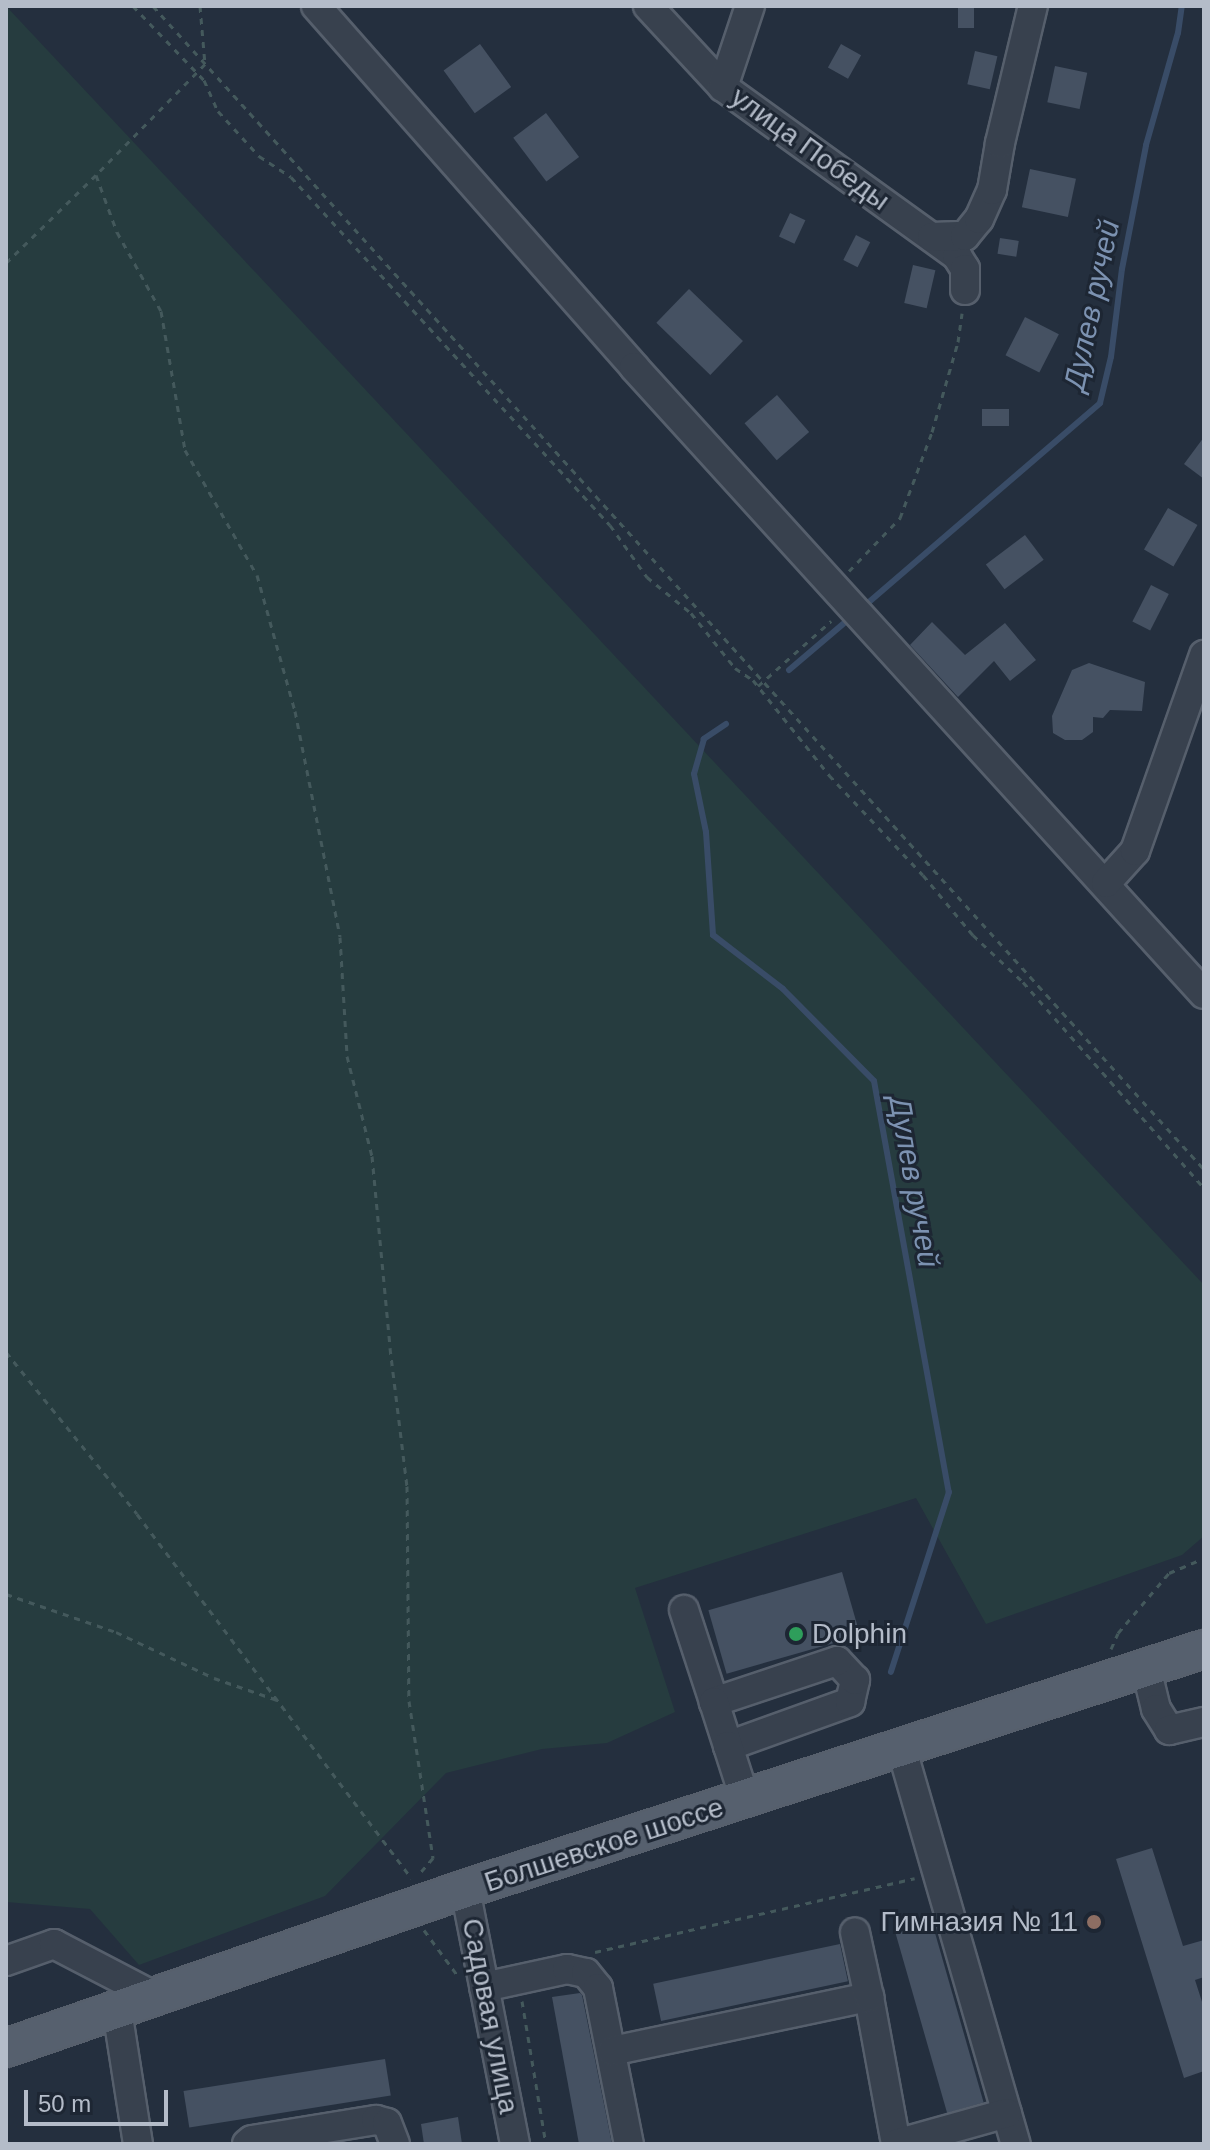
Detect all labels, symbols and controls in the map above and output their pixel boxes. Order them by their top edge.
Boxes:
street label: улица Победы [724,80,896,218]
water label: Дулев ручей [1056,216,1128,394]
water label: Дулев ручей [881,1094,947,1270]
place label: Dolphin [812,1617,907,1651]
marker: Dolphin [787,1625,805,1643]
street label: Болшевское шоссе [480,1790,728,1900]
place label: Гимназия № 11 [880,1905,1078,1939]
marker: Гимназия № 11 [1085,1913,1103,1931]
street label: Садовая улица [455,1916,525,2116]
scale bar [28,2074,172,2124]
text: 50 m [38,2090,91,2117]

